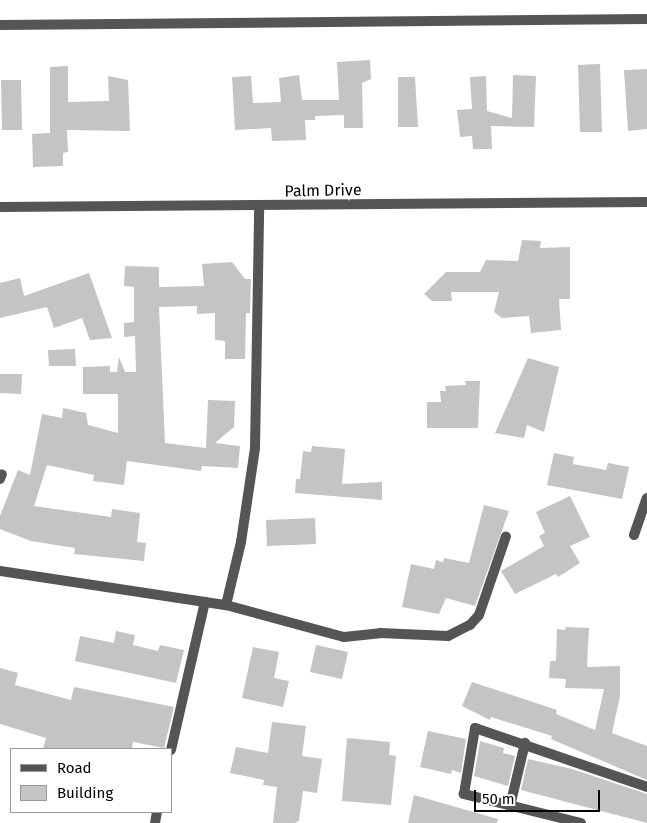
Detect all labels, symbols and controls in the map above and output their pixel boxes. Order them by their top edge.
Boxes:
street label: Palm Drive [284,181,362,201]
legend [10,748,172,813]
text: Road [57,759,92,777]
scale bar [477,780,603,812]
text: Building [57,784,113,802]
text: 50 m [482,790,515,808]

